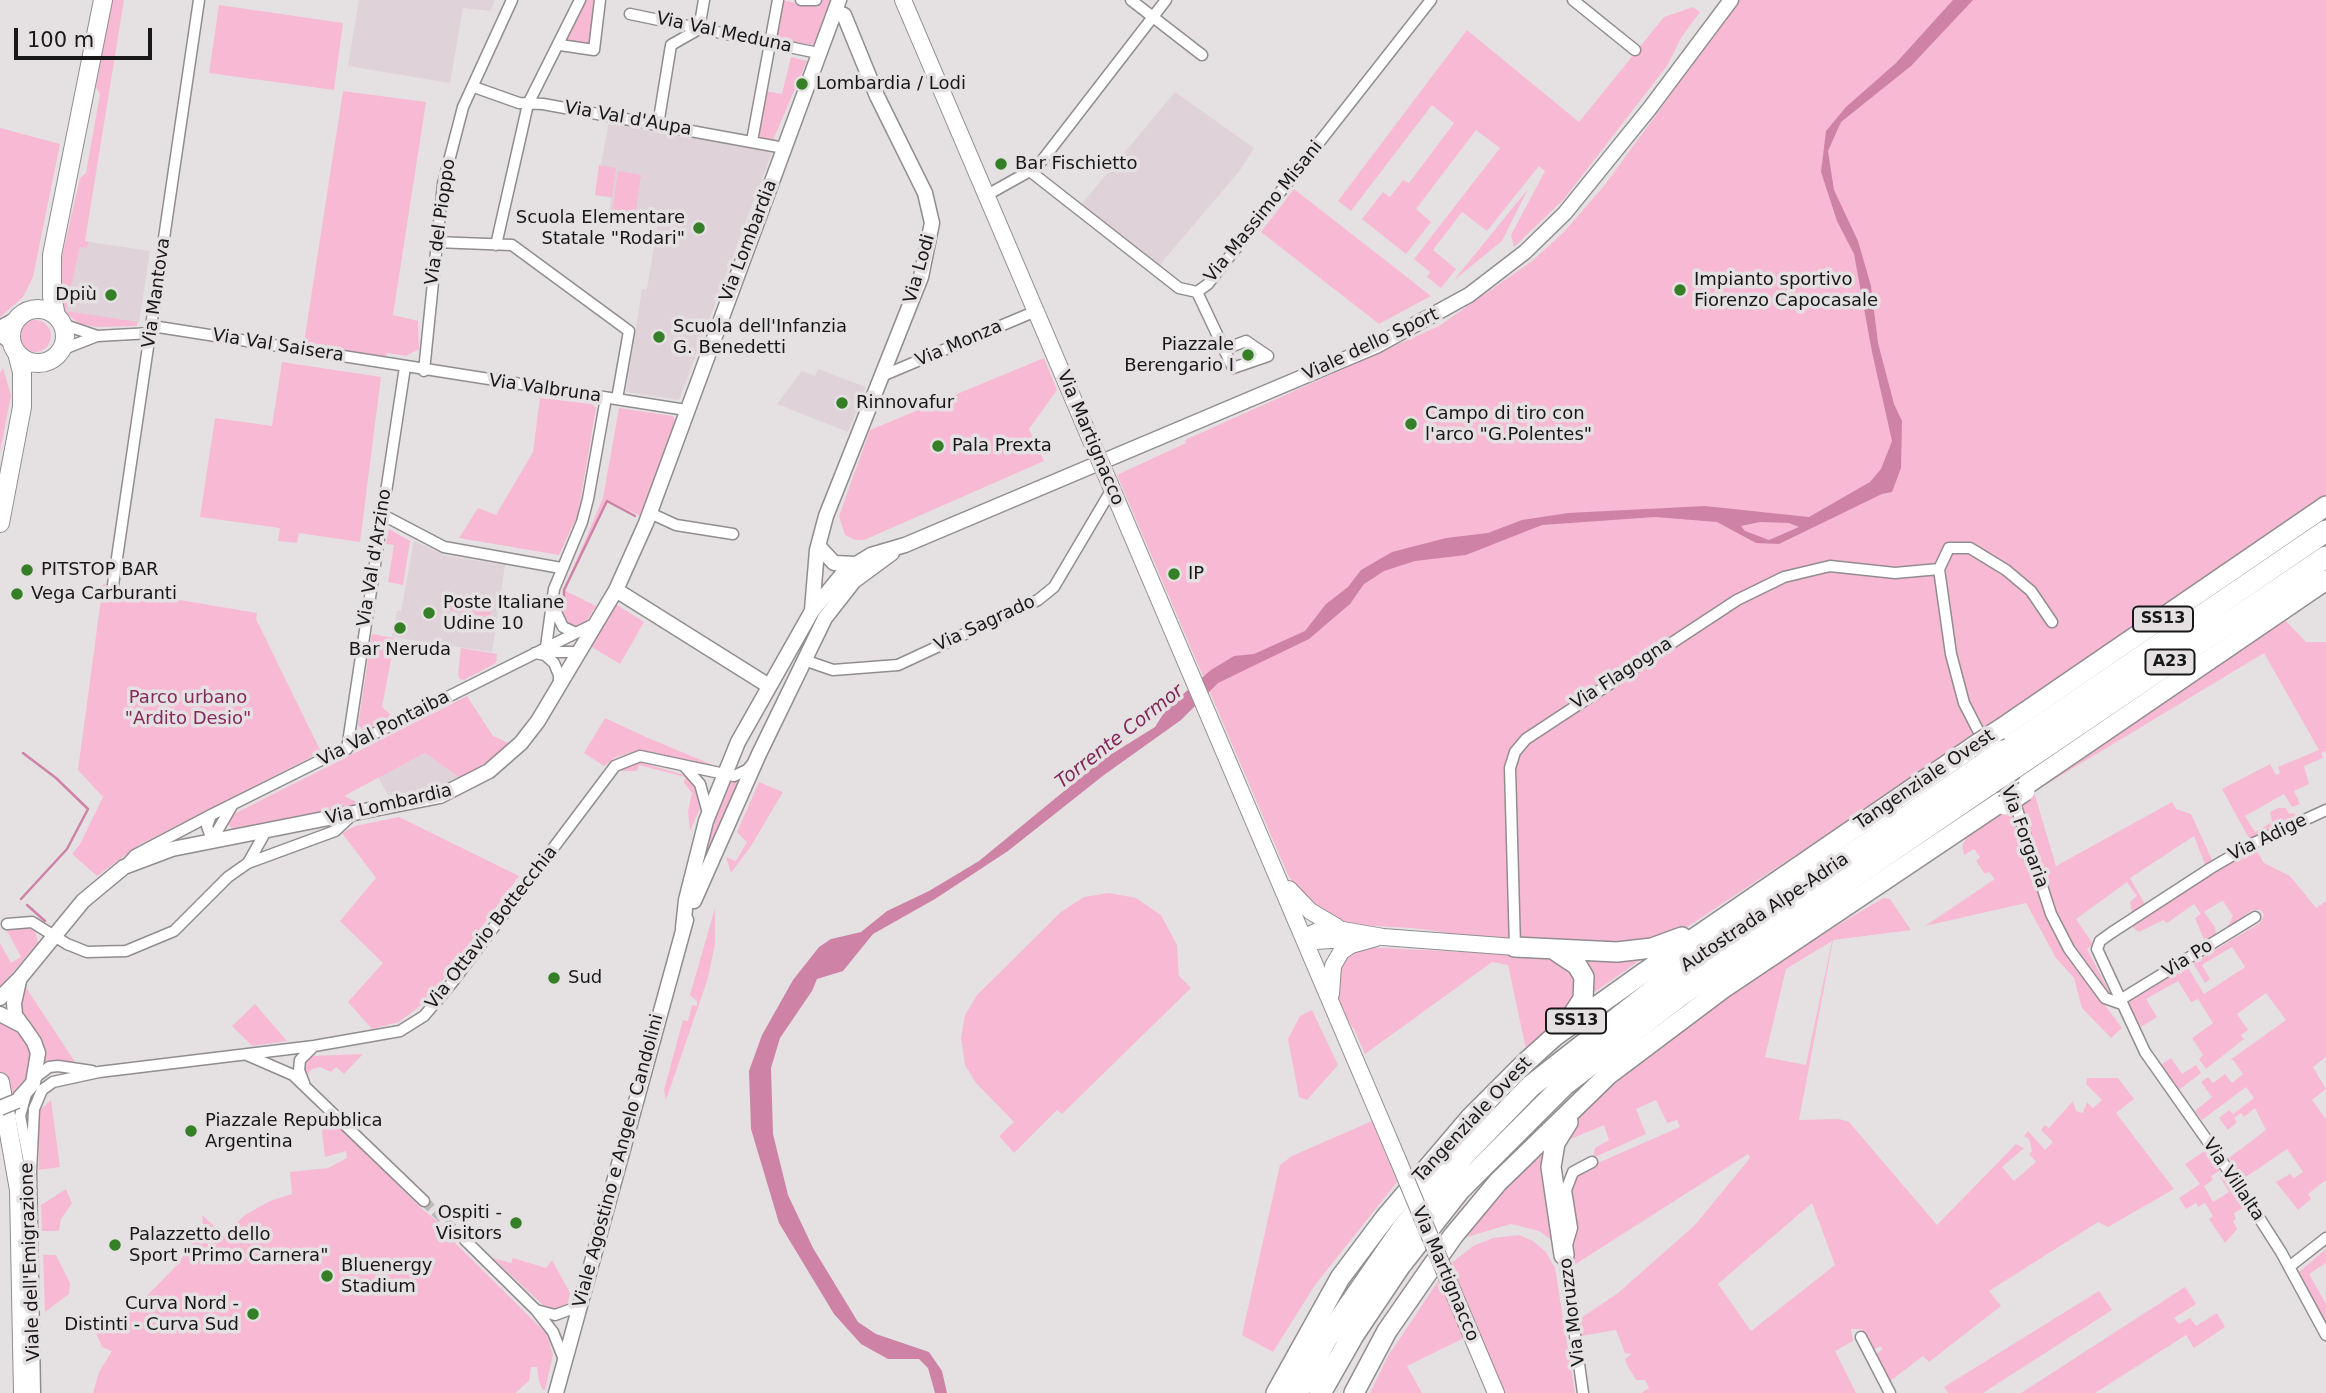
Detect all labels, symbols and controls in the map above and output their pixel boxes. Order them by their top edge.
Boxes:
street label: Via Val Meduna [654,8,794,58]
scale bar [18,14,156,58]
text: 100 m [27,28,94,52]
place label: Lombardia / Lodi [816,73,966,95]
marker: Lombardia / Lodi [794,76,810,92]
street label: Via Val d'Aupa [563,97,693,141]
street label: Via Massimo Misani [1200,137,1328,287]
place label: Bar Fischietto [1015,153,1137,175]
marker: Bar Fischietto [993,156,1009,172]
street label: Via del Pioppo [421,158,461,286]
street label: Via Lombardia [716,177,782,305]
place label: Scuola Elementare Statale "Rodari" [516,207,685,249]
marker: Scuola Elementare Statale "Rodari" [691,220,707,236]
street label: Via Lodi [900,232,940,306]
street label: Via Mantova [139,236,175,350]
place label: Impianto sportivo Fiorenzo Capocasale [1694,269,1878,312]
marker: Impianto sportivo Fiorenzo Capocasale [1672,282,1688,298]
place label: Dpiù [55,284,97,306]
marker: Dpiù [103,287,119,303]
street label: Viale dello Sport [1300,304,1442,386]
place label: Scuola dell'Infanzia G. Benedetti [673,316,847,358]
street label: Via Monza [912,316,1006,372]
street label: Via Val Saisera [211,325,345,367]
marker: Scuola dell'Infanzia G. Benedetti [651,329,667,345]
place label: Piazzale Berengario I [1124,334,1234,376]
marker: Piazzale Berengario I [1240,347,1256,363]
street label: Via Martignacco [1052,367,1128,509]
street label: Via Valbruna [487,370,603,408]
place label: Rinnovafur [856,392,954,414]
marker: Rinnovafur [834,395,850,411]
place label: Campo di tiro con l'arco "G.Polentes" [1425,403,1592,446]
marker: Campo di tiro con l'arco "G.Polentes" [1403,416,1419,432]
place label: Pala Prexta [952,435,1052,457]
marker: Pala Prexta [930,438,946,454]
street label: Via Val d'Arzino [353,488,397,628]
place label: PITSTOP BAR [41,559,158,581]
marker: PITSTOP BAR [19,562,35,578]
place label: IP [1188,563,1204,585]
marker: IP [1166,566,1182,582]
place label: Vega Carburanti [31,583,177,605]
marker: Vega Carburanti [9,586,25,602]
street label: Via Sagrado [931,591,1039,657]
place label: Poste Italiane Udine 10 [443,592,564,634]
marker: Poste Italiane Udine 10 [421,605,437,621]
road number: SS13 [2133,606,2193,632]
marker: Bar Neruda [392,620,408,636]
street label: Via Flagogna [1567,633,1677,715]
place label: Bar Neruda [349,639,451,661]
road number: A23 [2146,650,2194,674]
water label: Torrente Cormor [1051,680,1189,794]
park label: Parco urbano "Ardito Desio" [125,687,251,730]
street label: Via Val Pontaiba [315,687,453,771]
street label: Tangenziale Ovest [1851,725,1999,835]
street label: Via Lombardia [324,780,454,830]
street label: Via Forgaria [1995,783,2053,891]
street label: Via Adige [2225,810,2311,866]
street label: Via Ottavio Bottecchia [422,842,562,1014]
street label: Autostrada Alpe-Adria [1677,849,1853,977]
street label: Via Po [2159,935,2217,983]
place label: Sud [568,967,602,989]
marker: Sud [546,970,562,986]
road number: SS13 [1546,1009,1606,1034]
street label: Viale Agostino e Angelo Candolini [569,1012,669,1310]
street label: Tangenziale Ovest [1409,1053,1537,1187]
place label: Piazzale Repubblica Argentina [205,1110,383,1152]
marker: Piazzale Repubblica Argentina [183,1123,199,1139]
street label: Via Villalta [2198,1135,2268,1225]
street label: Viale dell'Emigrazione [17,1162,45,1362]
place label: Ospiti - Visitors [436,1202,502,1244]
street label: Via Martignacco [1407,1203,1483,1345]
marker: Ospiti - Visitors [508,1215,524,1231]
place label: Palazzetto dello Sport "Primo Carnera" [129,1224,328,1266]
marker: Palazzetto dello Sport "Primo Carnera" [107,1237,123,1253]
place label: Bluenergy Stadium [341,1255,432,1298]
street label: Via Moruzzo [1556,1257,1590,1367]
marker: Bluenergy Stadium [319,1268,335,1284]
place label: Curva Nord - Distinti - Curva Sud [64,1293,239,1336]
marker: Curva Nord - Distinti - Curva Sud [245,1306,261,1322]

